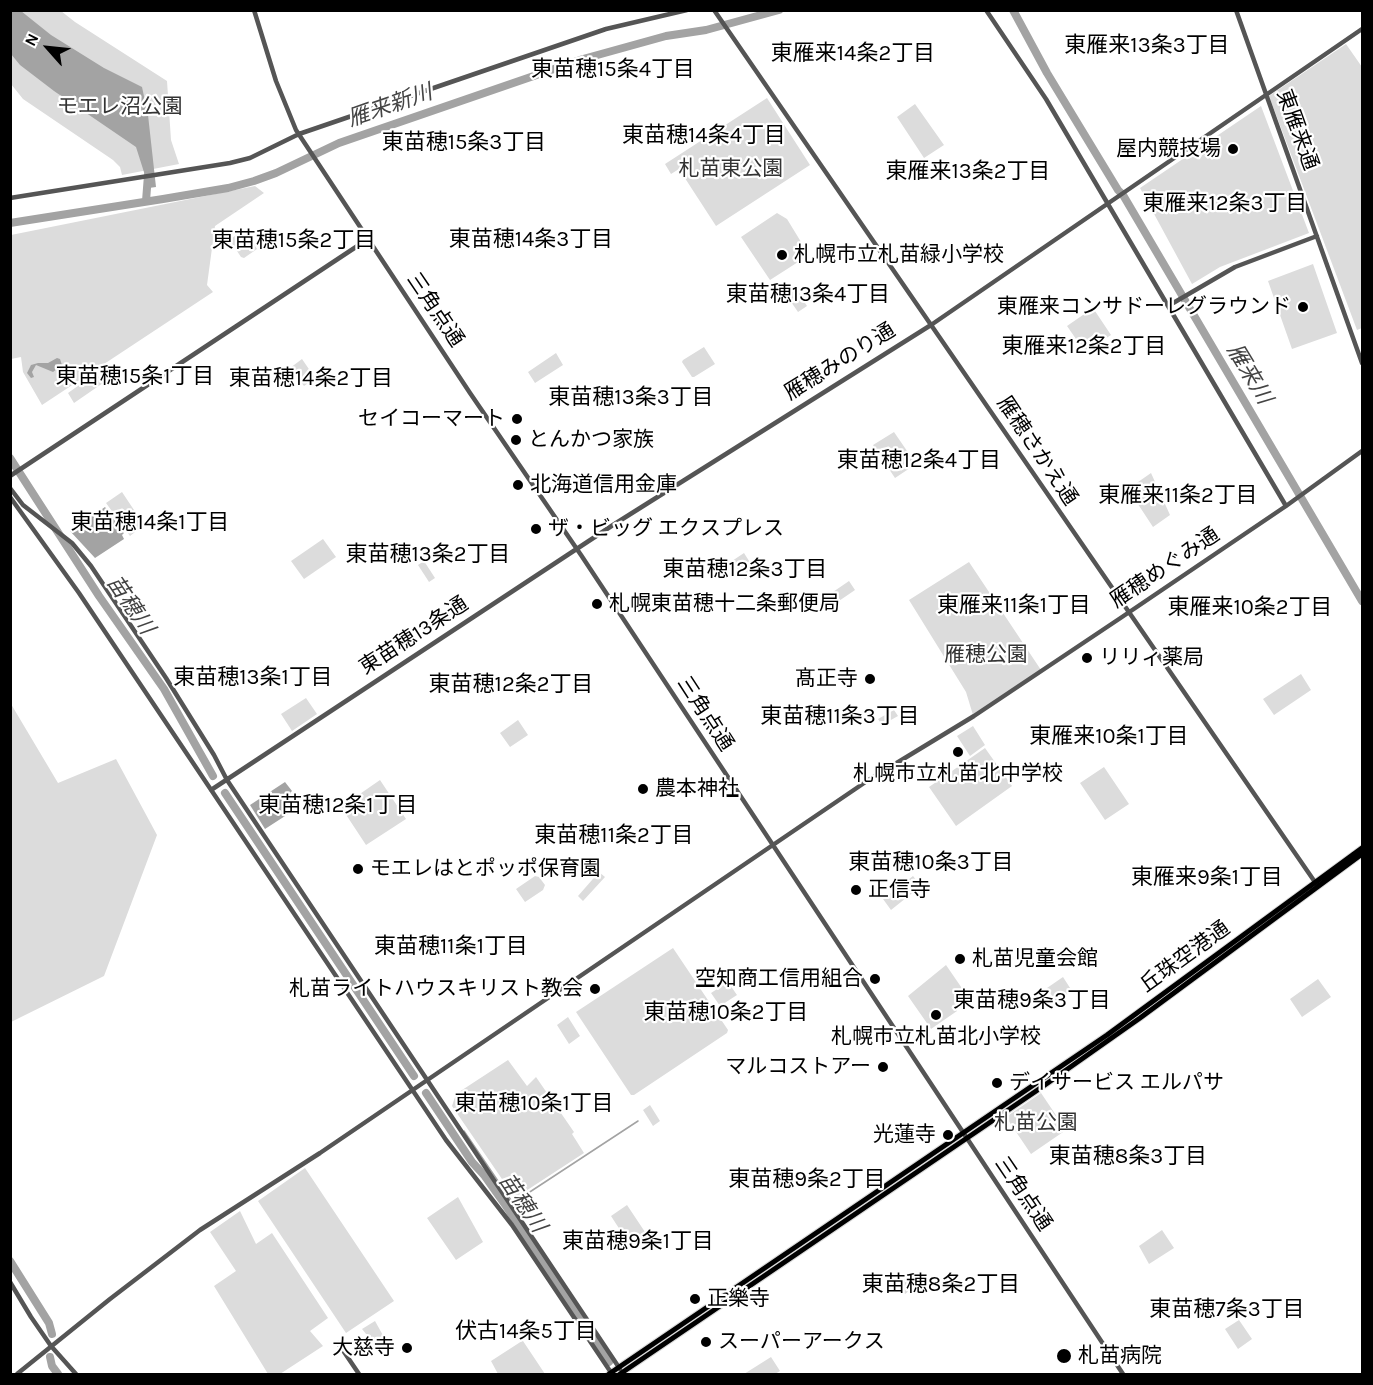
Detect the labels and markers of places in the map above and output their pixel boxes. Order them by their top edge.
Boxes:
place label: 屋内競技場 [1116,136,1221,162]
marker: 屋内競技場 [1226,142,1240,156]
place label: 札幌市立札苗緑小学校 [794,242,1004,268]
marker: 札幌市立札苗緑小学校 [775,248,789,262]
place label: 東雁来コンサドーレグラウンド [997,294,1291,320]
marker: 東雁来コンサドーレグラウンド [1296,300,1310,314]
place label: セイコーマート [358,406,505,432]
marker: セイコーマート [510,412,524,426]
place label: とんかつ家族 [528,427,654,453]
marker: とんかつ家族 [509,433,523,447]
place label: 北海道信用金庫 [530,472,677,498]
marker: 北海道信用金庫 [511,478,525,492]
place label: ザ・ビッグ エクスプレス [548,516,784,542]
marker: ザ・ビッグ エクスプレス [529,522,543,536]
place label: 札幌東苗穂十二条郵便局 [609,591,840,617]
marker: 札幌東苗穂十二条郵便局 [590,597,604,611]
place label: リリィ薬局 [1099,645,1204,671]
marker: リリィ薬局 [1080,651,1094,665]
place label: 髙正寺 [795,666,858,692]
marker: 髙正寺 [863,672,877,686]
marker: 札幌市立札苗北中学校 [951,745,965,759]
place label: 札幌市立札苗北中学校 [853,761,1063,787]
place label: 農本神社 [655,776,739,802]
marker: 農本神社 [636,782,650,796]
place label: モエレはとポッポ保育園 [370,856,601,882]
marker: モエレはとポッポ保育園 [351,862,365,876]
place label: 正信寺 [868,877,931,903]
marker: 正信寺 [849,883,863,897]
place label: 札苗児童会館 [972,946,1098,972]
marker: 札苗児童会館 [953,952,967,966]
place label: 空知商工信用組合 [695,966,863,992]
marker: 空知商工信用組合 [868,972,882,986]
place label: 札苗ライトハウスキリスト教会 [289,976,583,1002]
marker: 札苗ライトハウスキリスト教会 [588,982,602,996]
marker: 札幌市立札苗北小学校 [929,1008,943,1022]
place label: 札幌市立札苗北小学校 [831,1024,1041,1050]
place label: マルコストアー [725,1054,871,1080]
marker: マルコストアー [876,1060,890,1074]
place label: デイサービス エルパサ [1009,1070,1224,1096]
marker: デイサービス エルパサ [990,1076,1004,1090]
place label: 光蓮寺 [873,1122,936,1148]
marker: 光蓮寺 [941,1128,955,1142]
place label: 正樂寺 [707,1286,770,1312]
marker: 正樂寺 [688,1292,702,1306]
place label: スーパーアークス [718,1329,885,1355]
place label: 大慈寺 [332,1335,395,1361]
marker: スーパーアークス [699,1335,713,1349]
marker: 大慈寺 [400,1341,414,1355]
place label: 札苗病院 [1078,1343,1162,1369]
marker: 札苗病院 [1055,1347,1073,1365]

